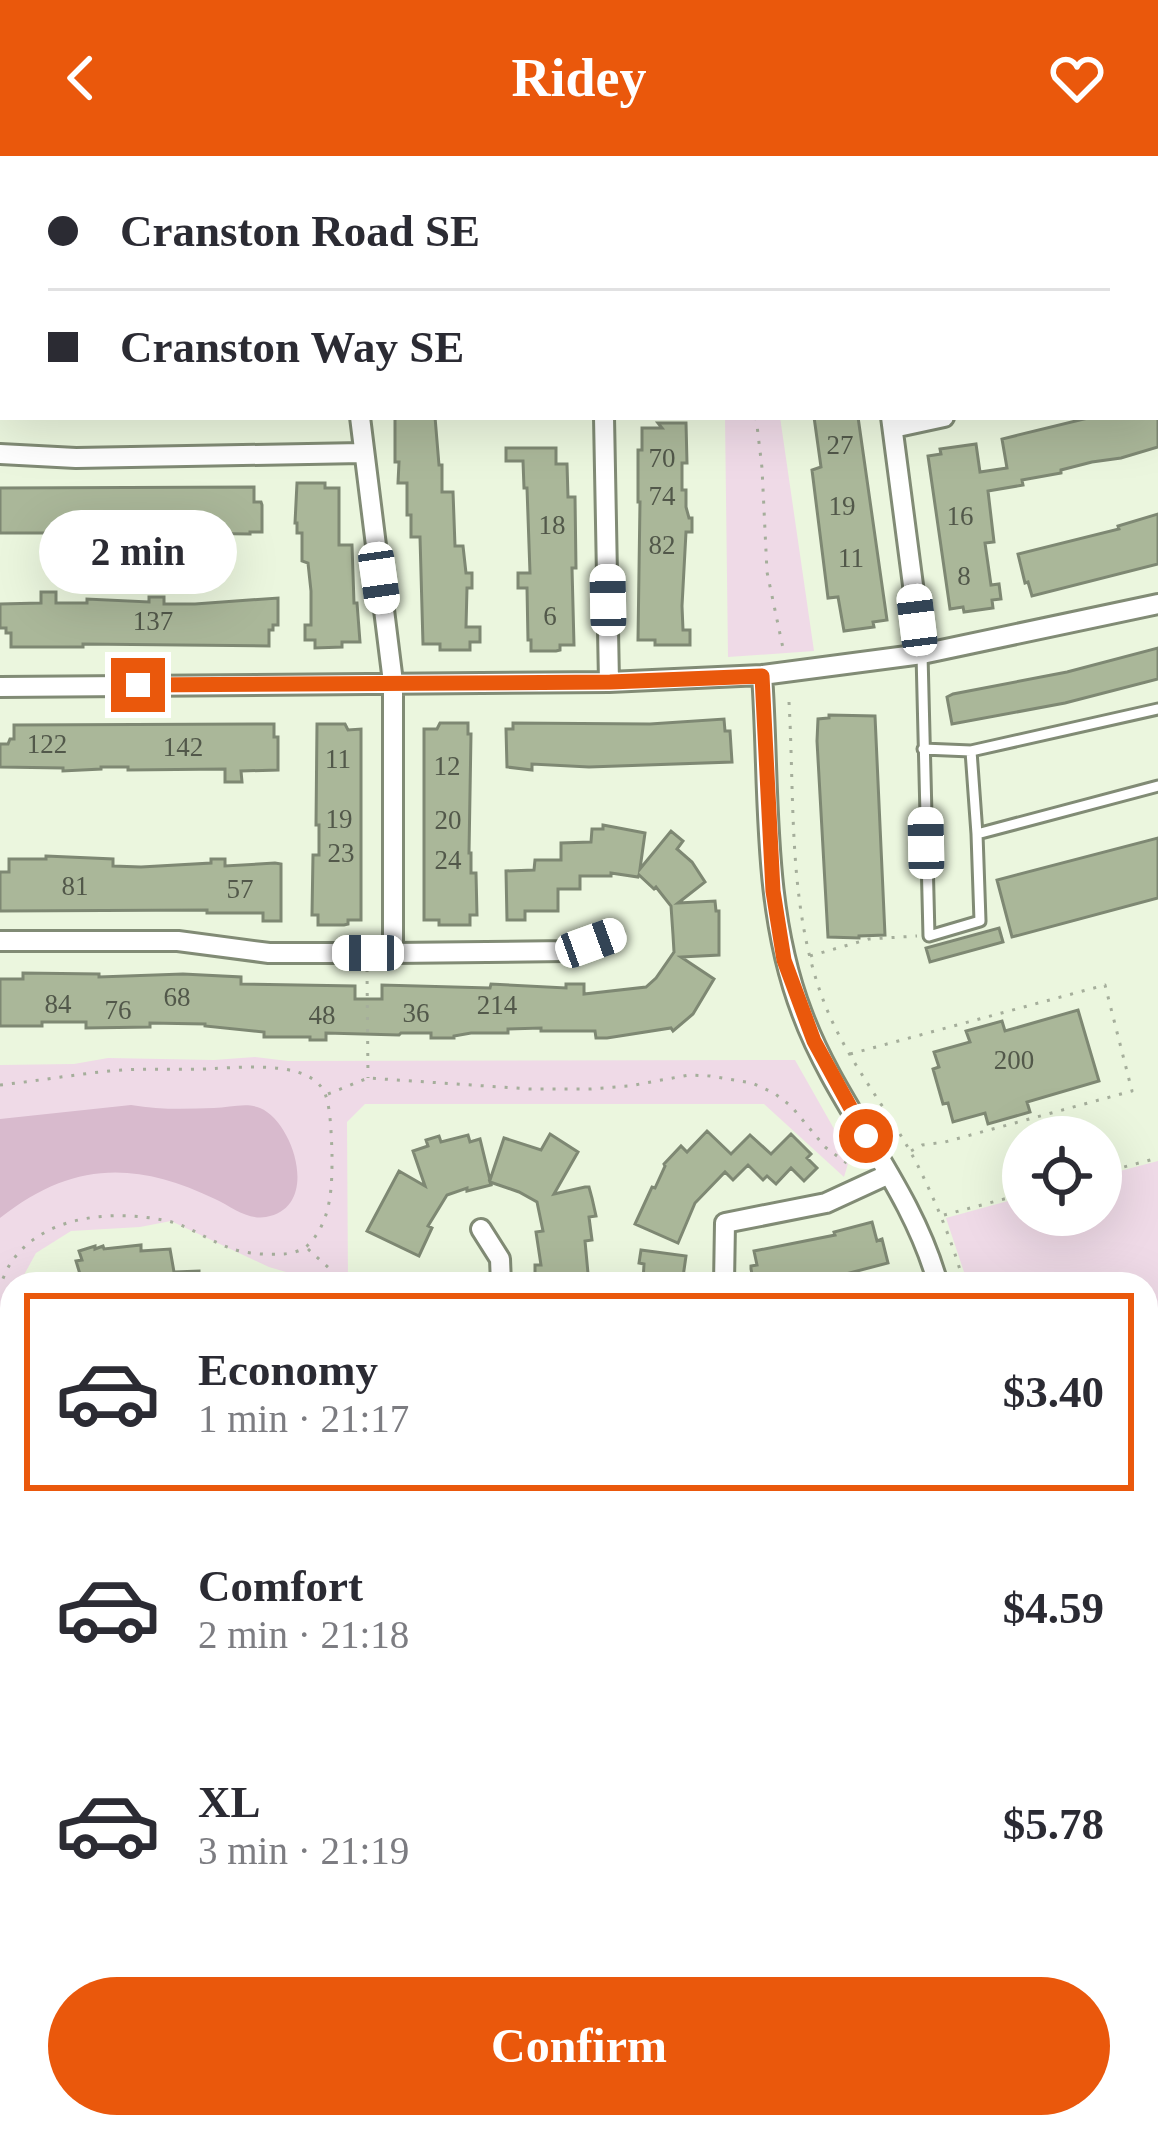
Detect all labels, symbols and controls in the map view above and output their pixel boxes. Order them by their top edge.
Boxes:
icon: back [48,45,114,111]
icon: heart [1044,45,1110,111]
text: Ridey [512,48,647,108]
text: Cranston Road SE [120,206,480,256]
text: Cranston Way SE [120,322,464,372]
house number: 27 [827,430,854,460]
house number: 70 [649,443,676,473]
house number: 74 [649,481,676,511]
house number: 19 [829,491,856,521]
house number: 16 [947,501,974,531]
house number: 18 [539,510,566,540]
callout: 2 min [39,511,237,595]
text: 2 min [91,530,185,573]
house number: 82 [649,530,676,560]
car [356,540,402,616]
house number: 11 [838,543,864,573]
house number: 8 [957,561,971,591]
car [589,564,627,636]
car [895,582,939,658]
house number: 6 [543,601,557,631]
house number: 137 [133,606,173,636]
route end [111,658,165,712]
house number: 122 [27,729,67,759]
house number: 142 [163,732,203,762]
house number: 11 [325,744,351,774]
house number: 12 [434,751,461,781]
house number: 19 [326,804,353,834]
house number: 20 [435,805,462,835]
car [907,807,945,879]
house number: 23 [328,838,355,868]
house number: 24 [435,845,462,875]
house number: 81 [62,871,89,901]
house number: 57 [227,874,254,904]
car [551,914,631,972]
car [332,935,404,971]
house number: 68 [164,982,191,1012]
house number: 84 [45,989,72,1019]
house number: 214 [477,990,518,1020]
house number: 76 [105,995,132,1025]
house number: 36 [403,998,430,1028]
house number: 48 [309,1000,336,1030]
house number: 200 [994,1045,1034,1075]
route start [839,1109,893,1163]
map controls [1002,1116,1122,1236]
button: locate [1002,1116,1122,1236]
icon: car [54,1338,162,1446]
text: Economy [198,1345,378,1395]
text: $3.40 [1003,1367,1104,1417]
text: 1 min · 21:17 [198,1397,409,1440]
icon: car [54,1554,162,1662]
text: Comfort [198,1561,363,1611]
text: $4.59 [1003,1583,1104,1633]
text: 2 min · 21:18 [198,1613,409,1656]
icon: car [54,1770,162,1878]
text: XL [198,1777,261,1827]
text: $5.78 [1003,1799,1104,1849]
text: 3 min · 21:19 [198,1829,409,1872]
button: Confirm [48,1977,1110,2115]

